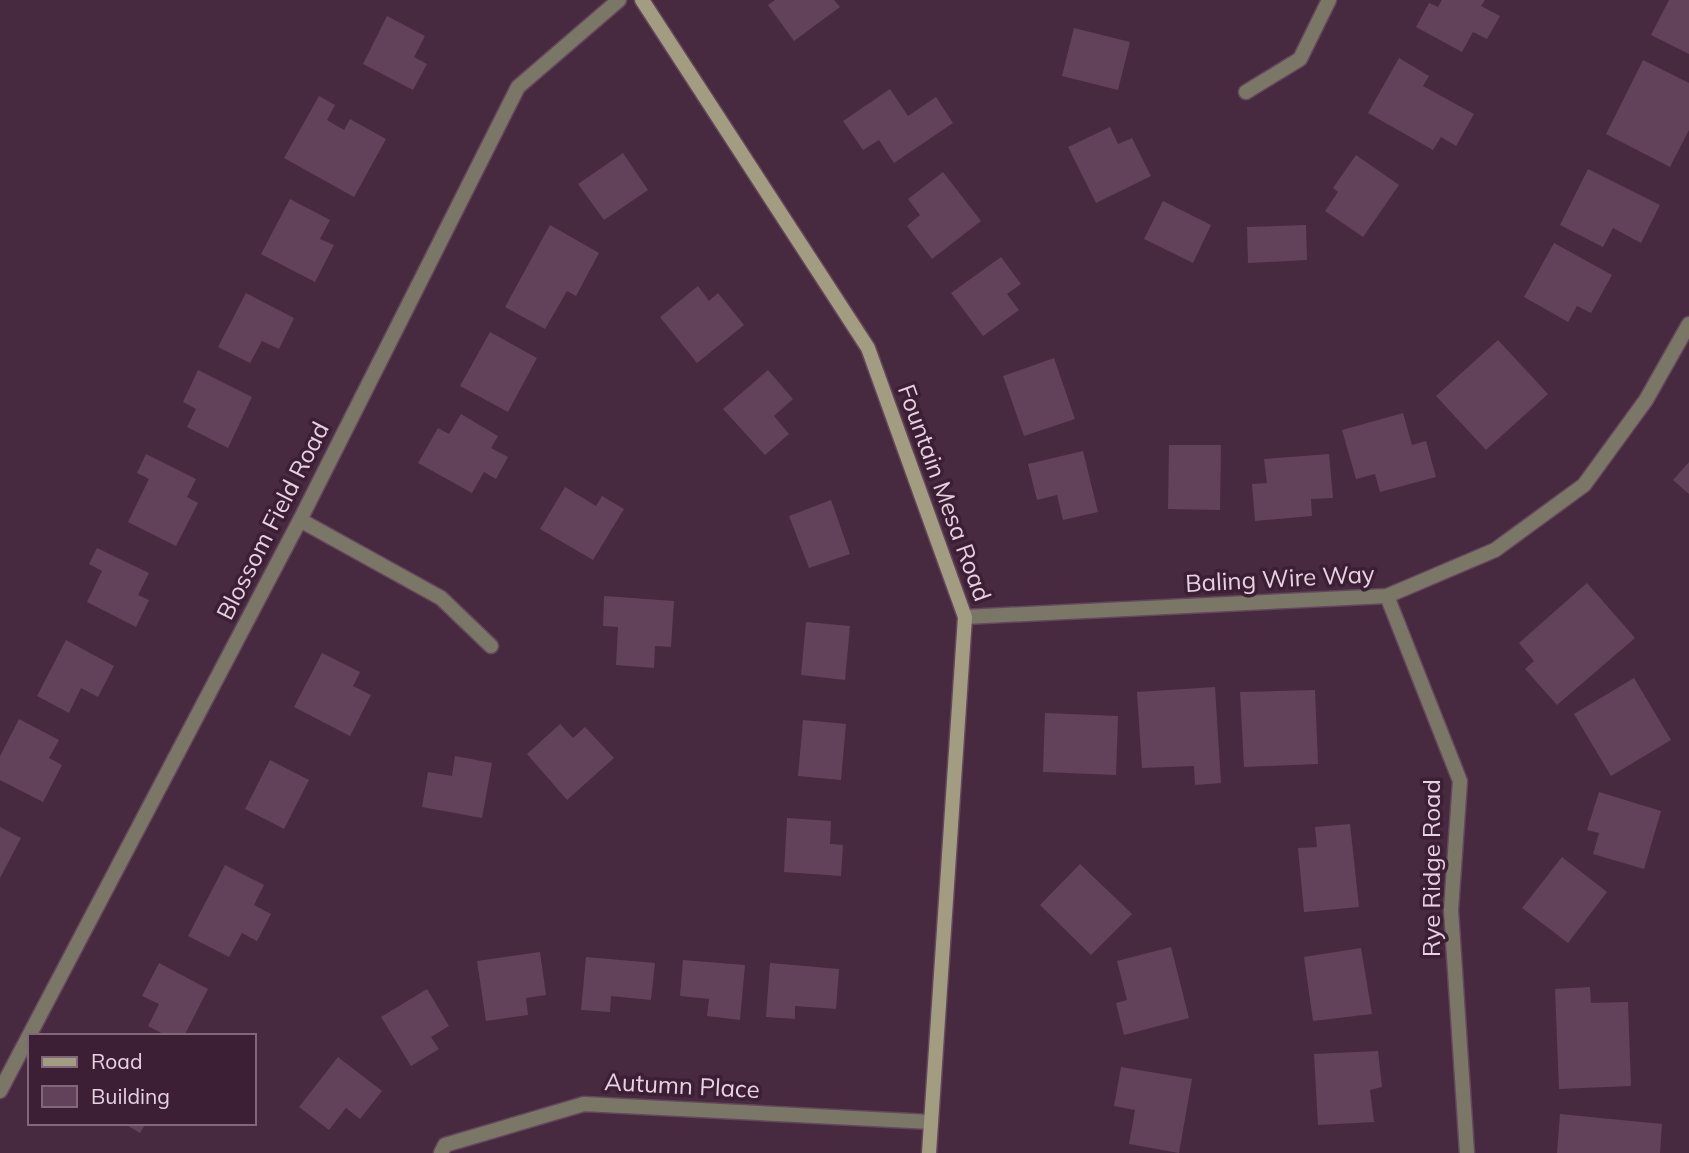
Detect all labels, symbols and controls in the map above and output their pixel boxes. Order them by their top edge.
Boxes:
street label: Fountain Mesa Road [892,380,998,605]
street label: Blossom Field Road [209,417,335,625]
street label: Baling Wire Way [1185,558,1376,598]
street label: Rye Ridge Road [1416,779,1446,957]
legend [28,1034,256,1125]
text: Road [91,1048,142,1074]
street label: Autumn Place [604,1066,761,1104]
text: Building [91,1083,170,1109]

